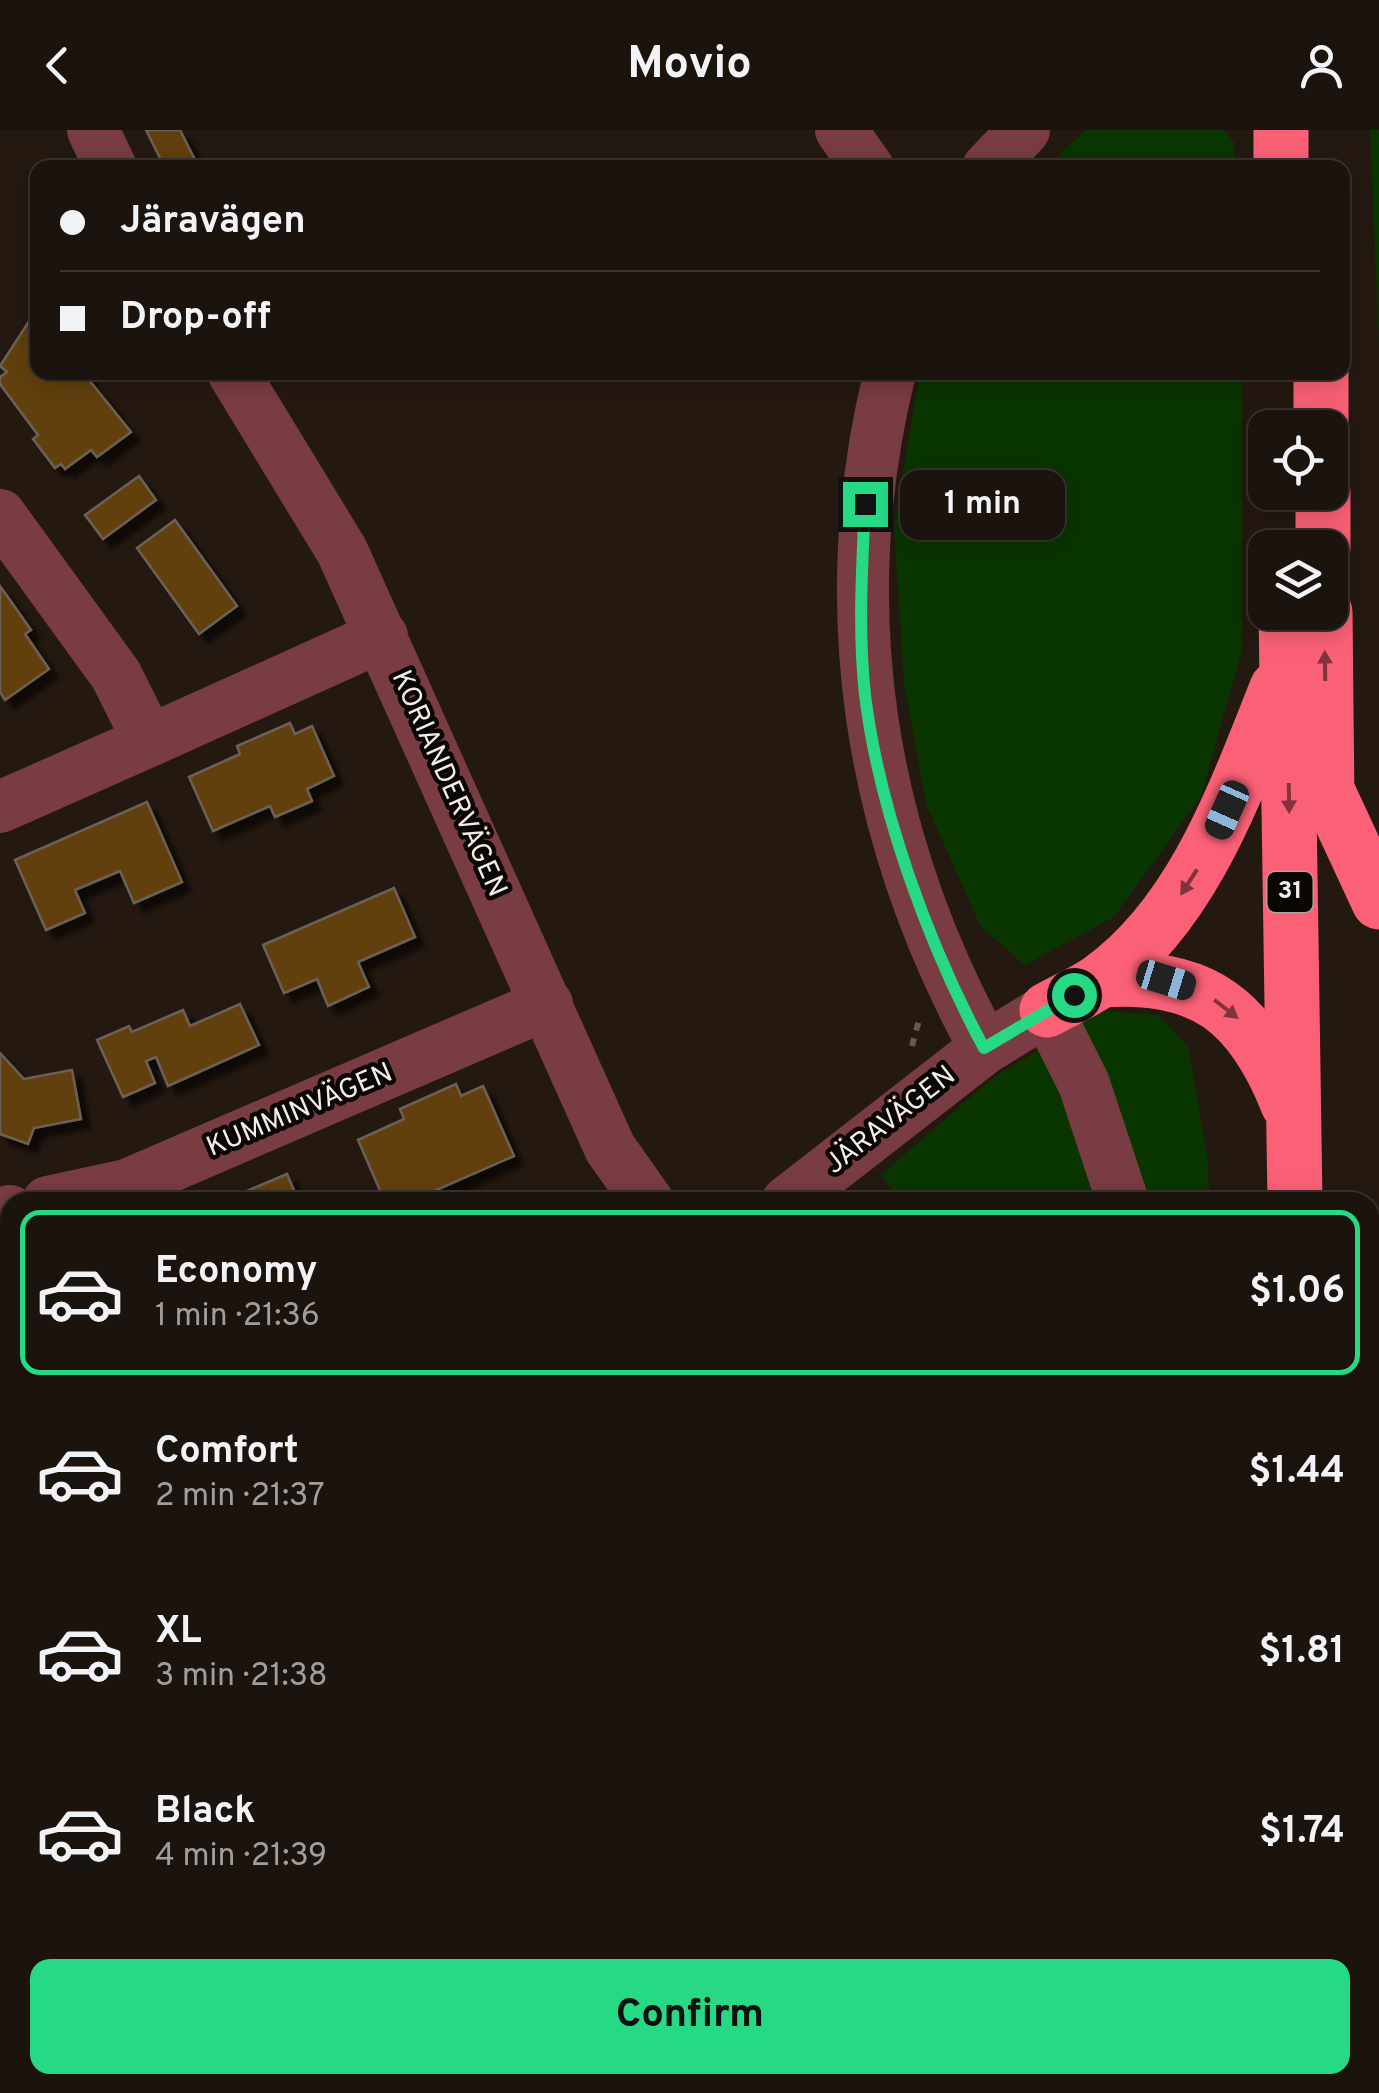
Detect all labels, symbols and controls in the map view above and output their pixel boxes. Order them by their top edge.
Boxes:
text: Movio [627,37,752,94]
icon: back [30,38,85,93]
icon: person [1294,38,1349,93]
text: Järavägen [120,198,306,247]
text: Drop-off [120,294,271,343]
map controls [1248,410,1348,630]
button: locate [1248,410,1348,510]
callout: 1 min [900,469,1065,539]
route end [843,482,888,527]
text: 1 min [944,485,1021,525]
button: layers [1248,530,1348,630]
one-way arrow [1317,650,1333,682]
street label: KORIANDERVÄGEN [382,665,515,903]
car [1201,776,1253,844]
one-way arrow [1281,783,1297,815]
one-way arrow [1180,868,1198,895]
road number: 31 [1268,872,1312,912]
car [1133,957,1199,1003]
route start [1052,973,1097,1018]
one-way arrow [1213,999,1239,1020]
street label: KUMMINVÄGEN [201,1055,398,1166]
street label: JÄRAVÄGEN [818,1058,964,1183]
icon: car [35,1248,125,1338]
text: Economy [155,1248,317,1297]
text: $1.06 [1249,1268,1345,1317]
text: 1 min · 21:36 [155,1297,320,1337]
icon: car [35,1428,125,1518]
text: Comfort [155,1428,299,1477]
text: $1.44 [1249,1448,1345,1497]
text: 2 min · 21:37 [155,1477,325,1517]
icon: car [35,1608,125,1698]
text: XL [155,1608,202,1657]
text: $1.81 [1258,1628,1345,1677]
text: 3 min · 21:38 [155,1657,328,1697]
icon: car [35,1788,125,1878]
text: Black [155,1788,255,1837]
text: $1.74 [1259,1808,1345,1857]
text: 4 min · 21:39 [155,1837,327,1877]
button: Confirm [30,1959,1350,2074]

